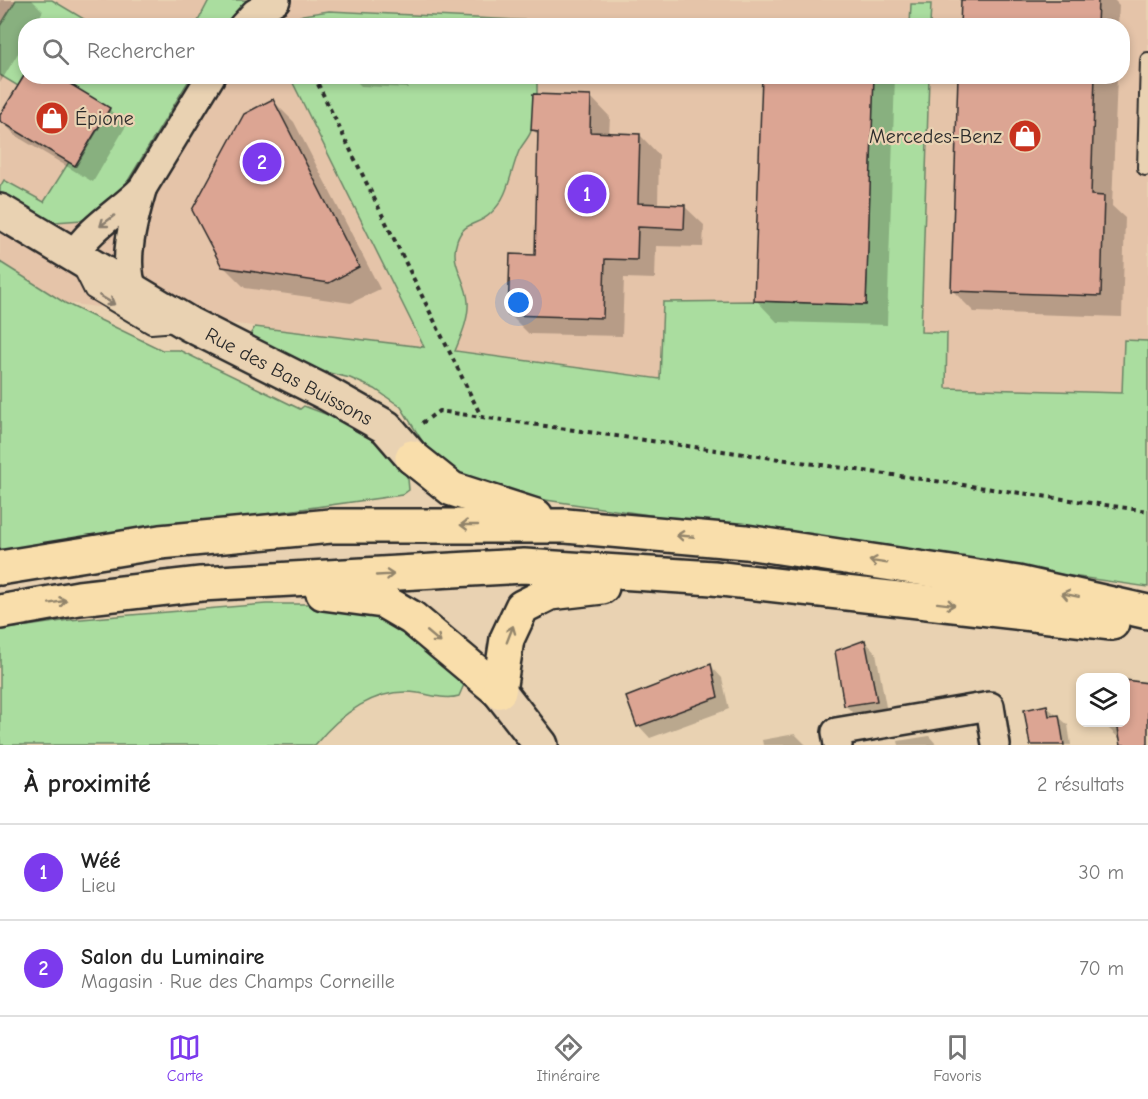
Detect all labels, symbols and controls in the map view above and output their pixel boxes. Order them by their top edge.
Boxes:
search box [18,18,1130,84]
icon: search [39,35,72,68]
text: Rechercher [87,38,195,64]
shop icon: Épione [34,100,70,136]
place label: Épione [75,107,134,130]
shop icon: Mercedes-Benz [1007,118,1043,154]
place label: Mercedes-Benz [869,125,1002,148]
pin: 2 [242,140,282,184]
pin: 1 [568,172,606,216]
one-way arrow [99,214,115,227]
your location [504,288,533,317]
one-way arrow [98,295,115,307]
street label: Rue des Bas Buissons [201,323,376,430]
one-way arrow [460,519,480,531]
one-way arrow [676,530,695,541]
one-way arrow [869,556,889,567]
one-way arrow [375,569,395,580]
one-way arrow [1061,588,1080,600]
one-way arrow [47,596,67,607]
one-way arrow [936,599,956,610]
one-way arrow [506,625,517,644]
one-way arrow [426,630,442,643]
map controls [1076,673,1130,727]
button: layers [1076,673,1130,727]
text: À proximité [24,769,151,799]
text: 2 résultats [1037,773,1124,796]
text: Wéé [81,848,121,874]
text: 1 [40,861,47,884]
text: 30 m [1078,861,1124,884]
text: Lieu [81,874,116,897]
text: Salon du Luminaire [81,944,264,970]
text: 2 [39,957,48,980]
text: 70 m [1079,957,1124,980]
text: Magasin · Rue des Champs Corneille [81,970,395,993]
tab: Carte [167,1031,203,1085]
tab: Itinéraire [537,1031,600,1085]
tab: Favoris [933,1031,981,1085]

